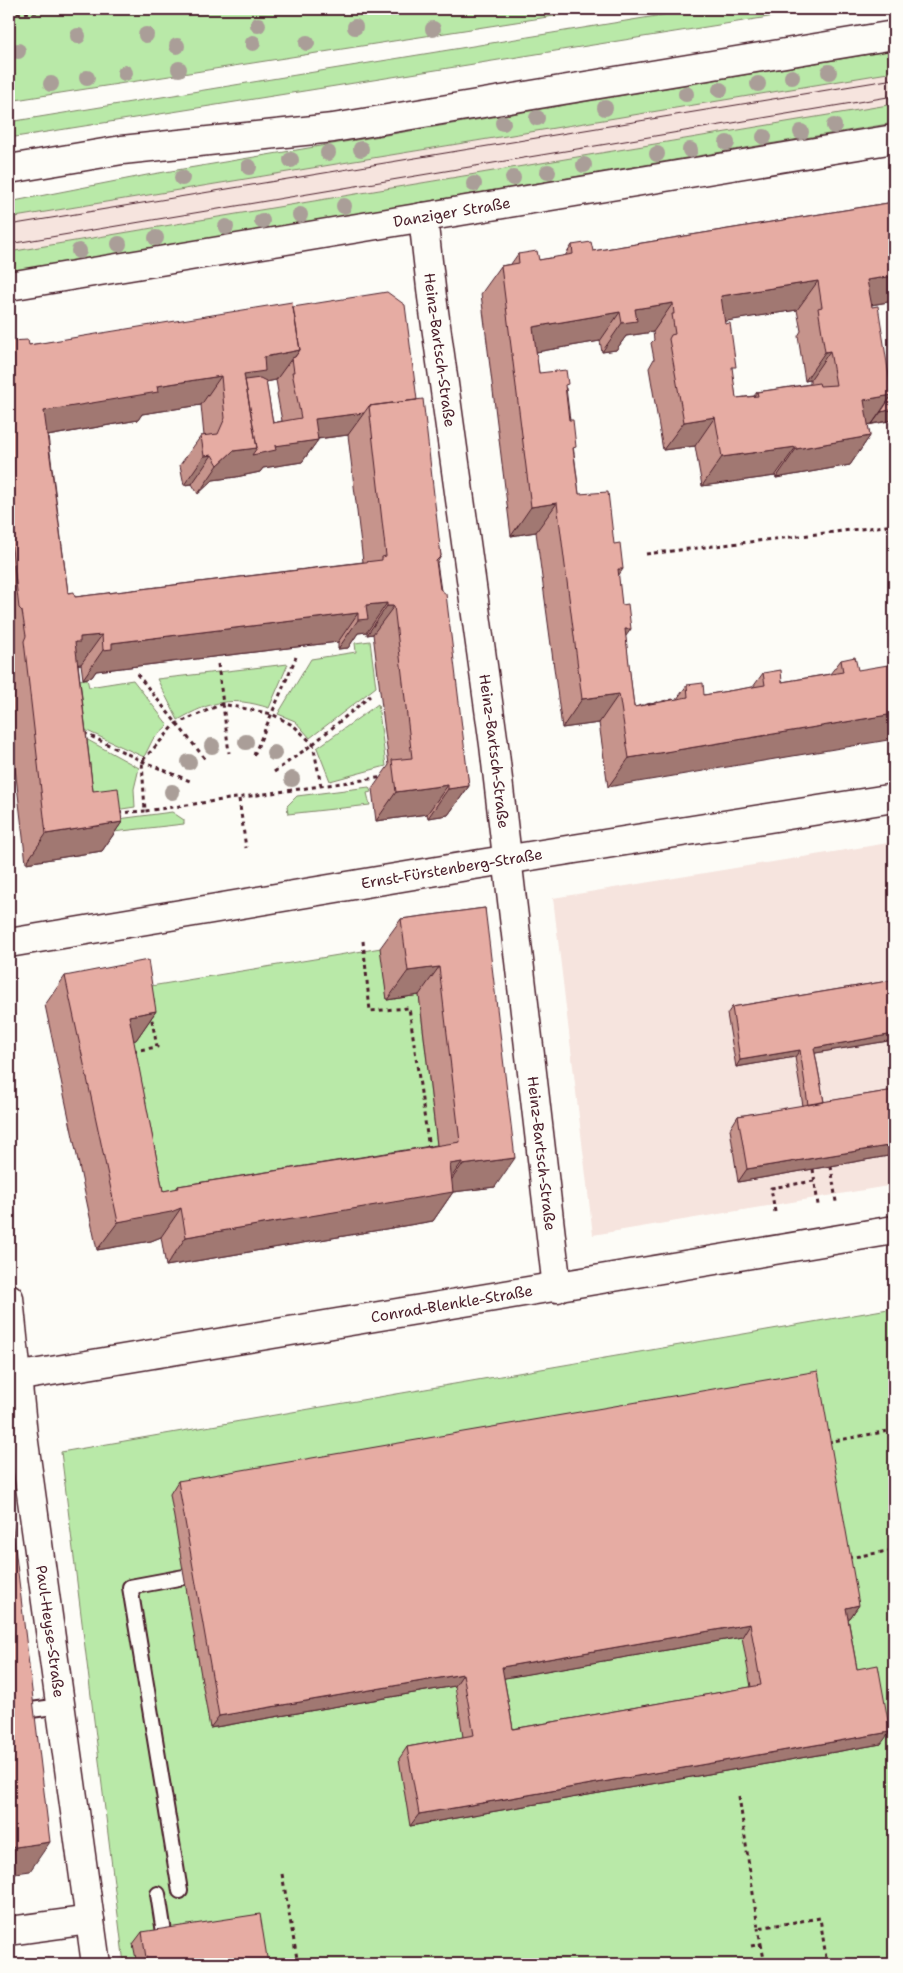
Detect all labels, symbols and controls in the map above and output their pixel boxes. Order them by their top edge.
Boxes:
street label: Danziger Straße [392,193,512,232]
street label: Heinz-Bartsch-Straße [419,272,460,428]
street label: Heinz-Bartsch-Straße [474,673,514,830]
street label: Ernst-Fürstenberg-Straße [360,844,544,894]
street label: Heinz-Bartsch-Straße [522,1075,560,1232]
street label: Conrad-Blenkle-Straße [369,1281,534,1327]
street label: Paul-Heyse-Straße [31,1564,69,1699]

